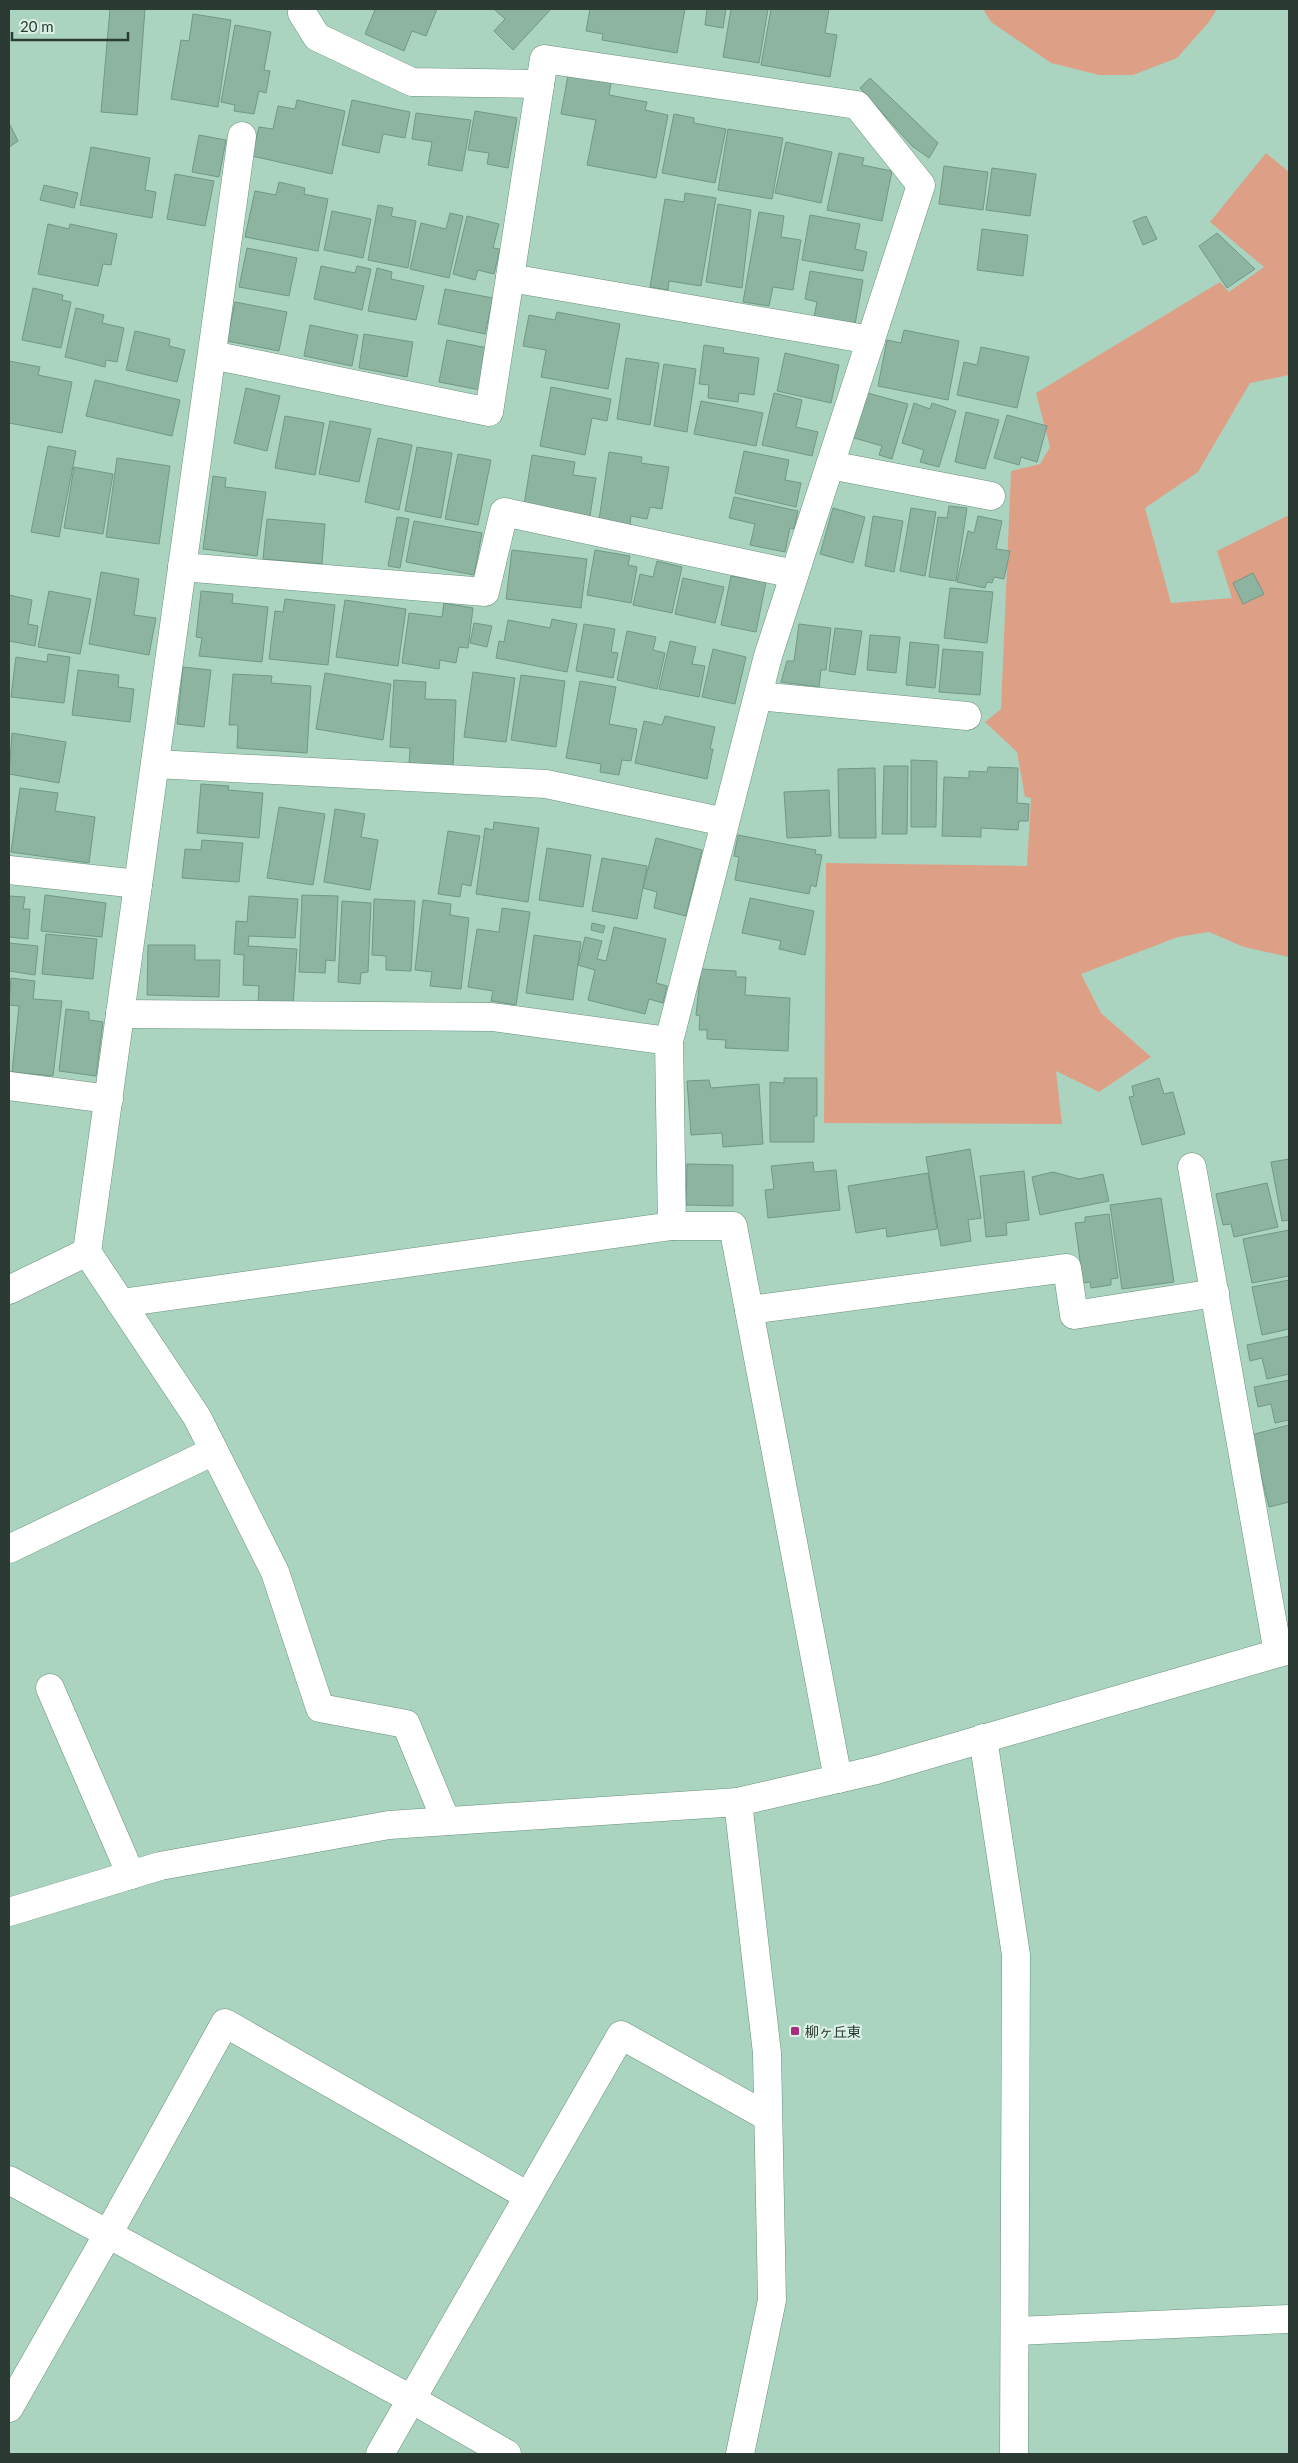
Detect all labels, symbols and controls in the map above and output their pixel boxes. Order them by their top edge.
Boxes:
scale bar [12,10,129,42]
text: 20 m [20,17,54,35]
place label: 柳ヶ丘東 [805,2023,861,2040]
marker: 柳ヶ丘東 [789,2025,801,2037]

